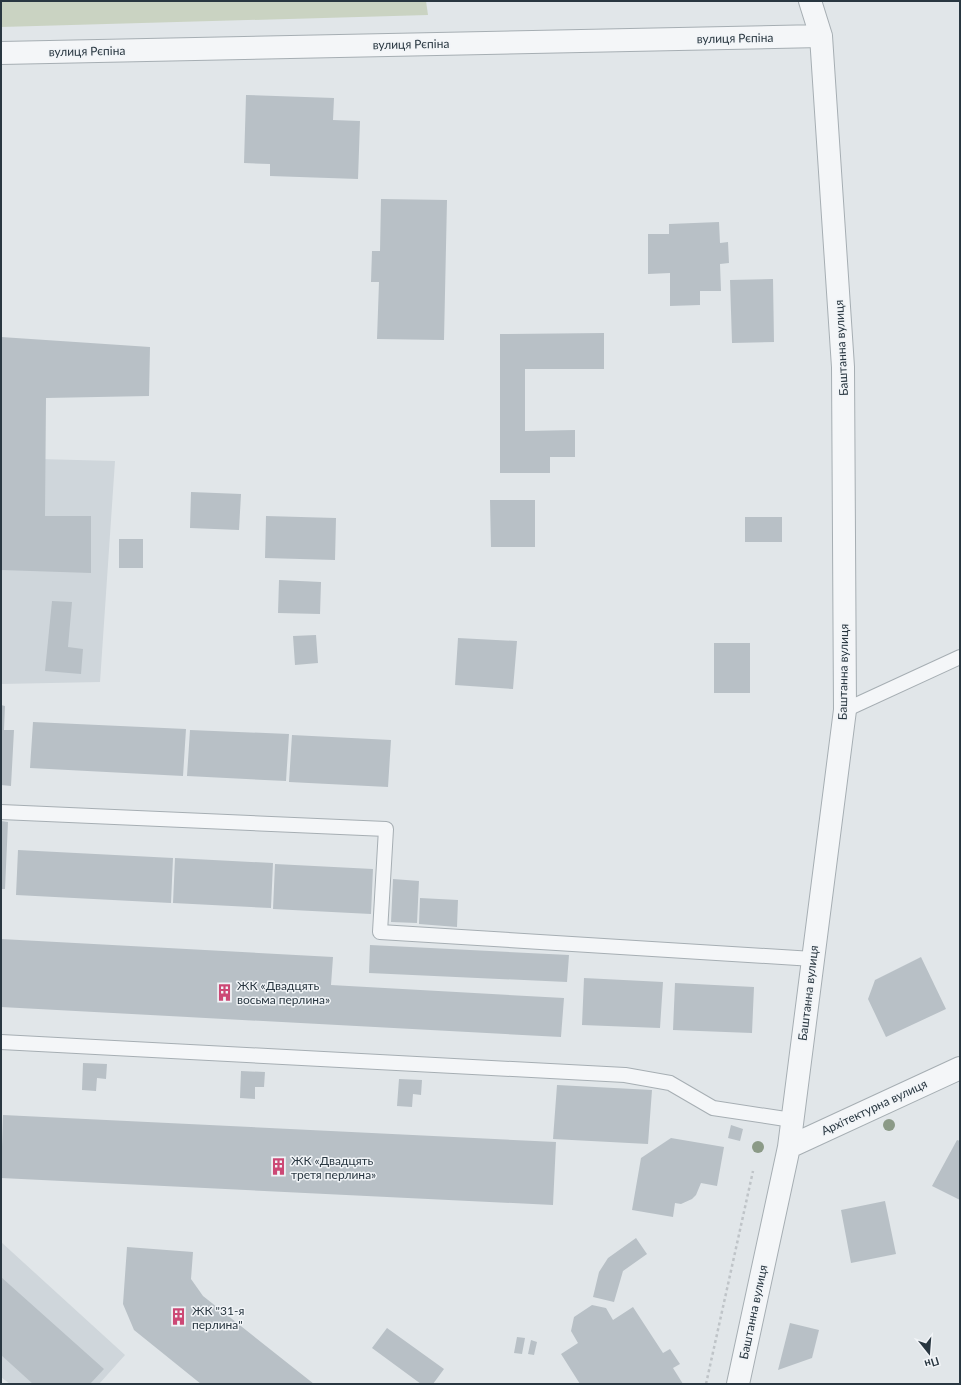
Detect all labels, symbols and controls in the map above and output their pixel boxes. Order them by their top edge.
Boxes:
street label: вулиця Рєпіна [697,30,773,46]
street label: вулиця Рєпіна [373,36,449,52]
street label: вулиця Рєпіна [49,43,125,59]
street label: Баштанна вулиця [831,299,851,396]
street label: Баштанна вулиця [835,624,851,720]
street label: Баштанна вулиця [795,944,821,1042]
place label: ЖК «Двадцять восьма перлина» [237,978,330,1007]
building icon: ЖК «Двадцять восьма перлина» [214,982,234,1002]
street label: Архітектурна вулиця [819,1076,929,1138]
place label: ЖК «Двадцять третя перлина» [291,1153,376,1182]
building icon: ЖК «Двадцять третя перлина» [268,1157,288,1177]
street label: Баштанна вулиця [736,1263,770,1361]
place label: ЖК "31-я перлина" [192,1303,244,1332]
building icon: ЖК "31-я перлина" [169,1307,189,1327]
north arrow [909,1333,949,1373]
text: Пн [923,1355,941,1371]

